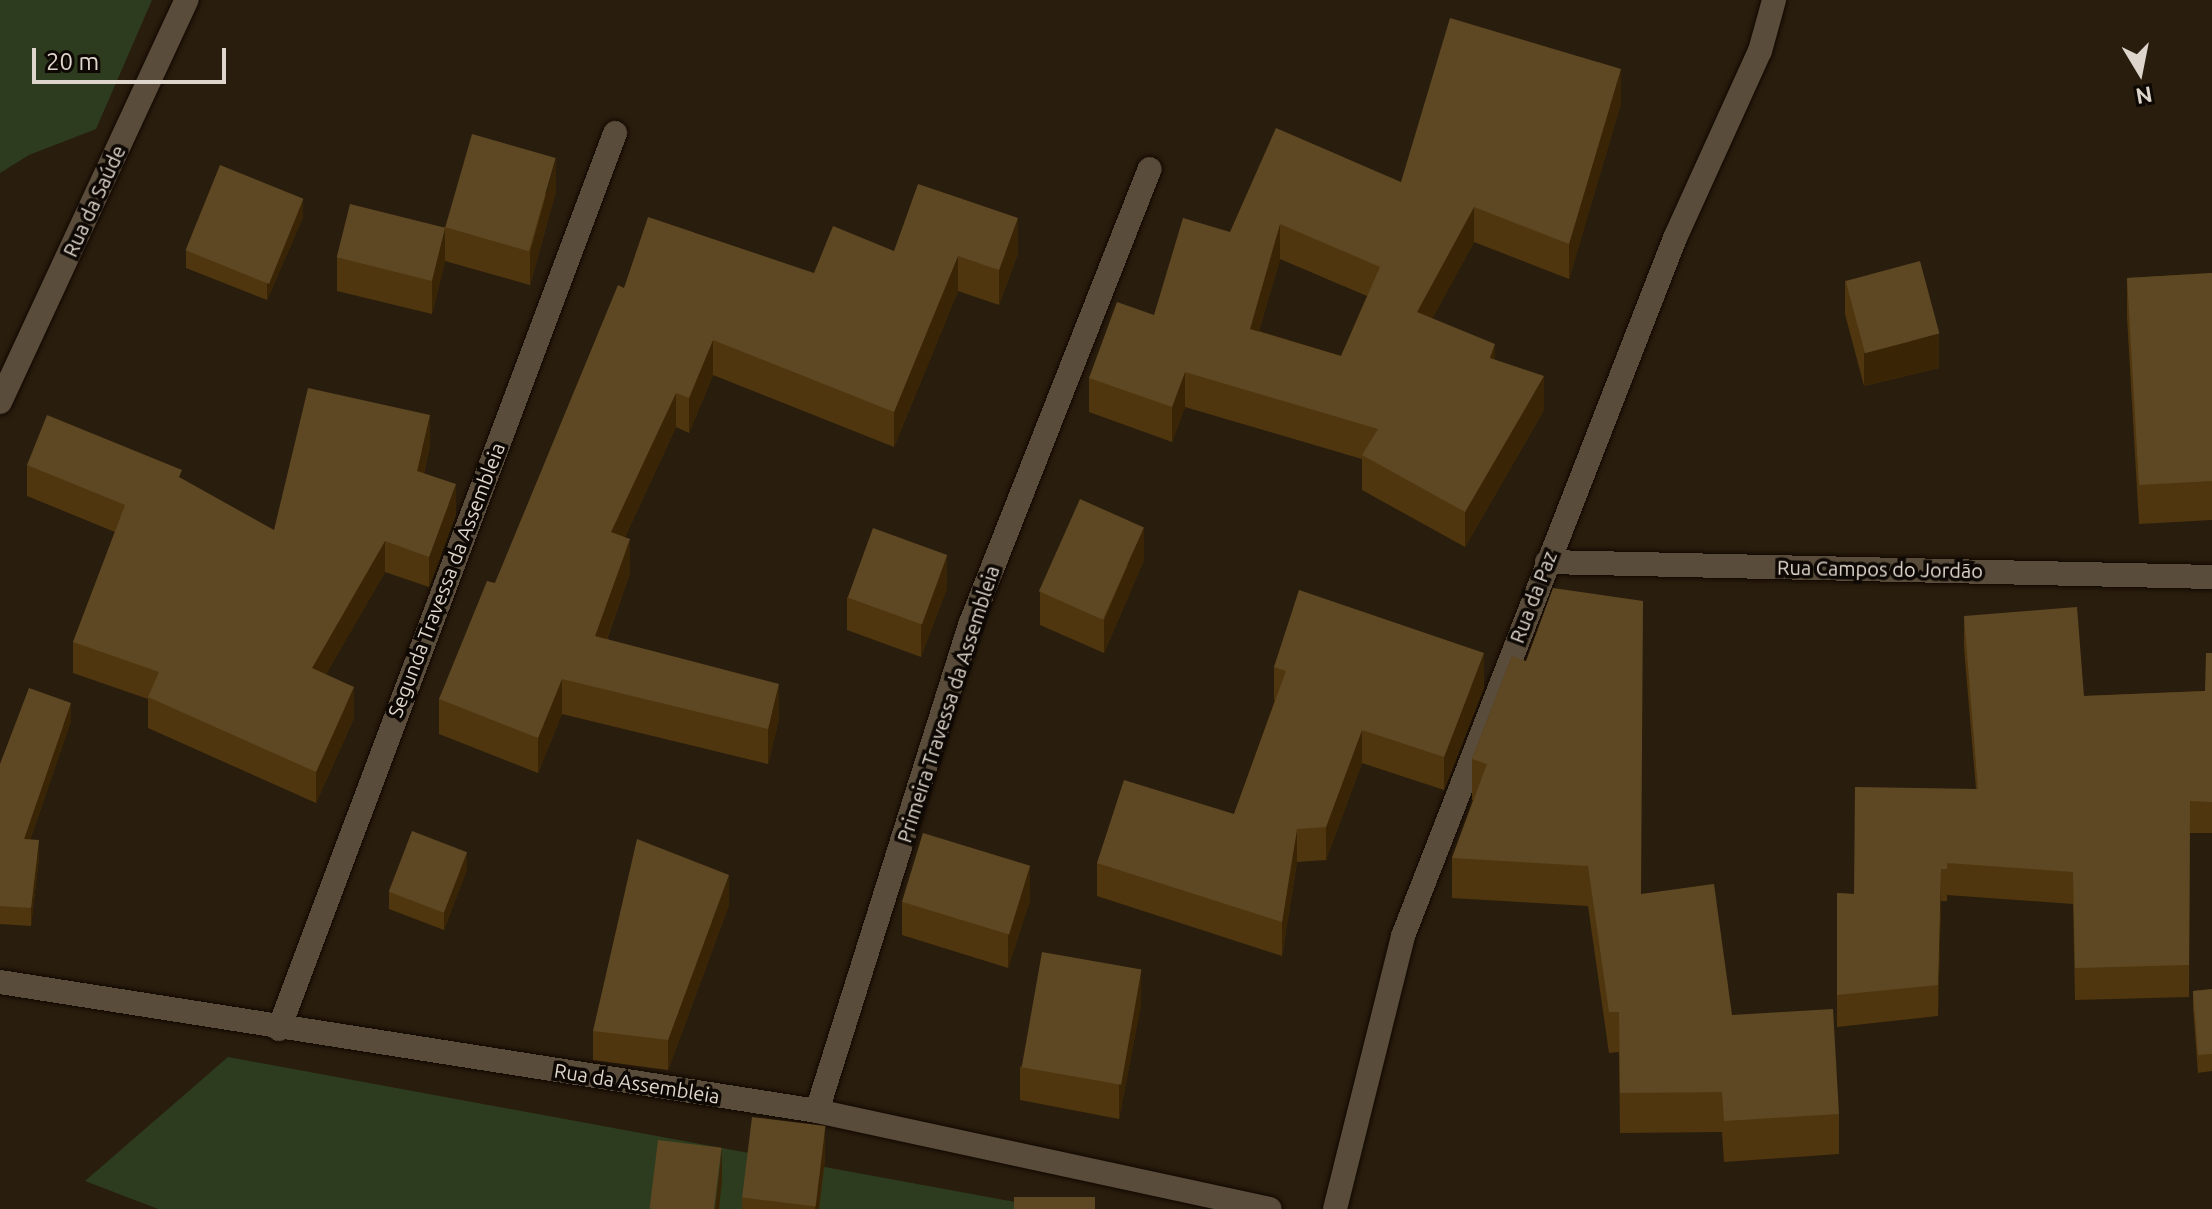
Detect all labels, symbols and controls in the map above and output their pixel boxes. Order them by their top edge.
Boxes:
scale bar [36,32,230,82]
north arrow [2100,32,2180,112]
text: 20 m [46,48,99,75]
text: N [2134,82,2155,110]
street label: Rua da Saúde [58,141,130,261]
street label: Segunda Travessa da Assembleia [382,439,510,721]
street label: Rua da Paz [1504,548,1562,646]
street label: Rua Campos do Jordão [1777,555,1983,583]
street label: Primeira Travessa da Assembleia [892,562,1004,846]
street label: Rua da Assembleia [552,1058,722,1108]

